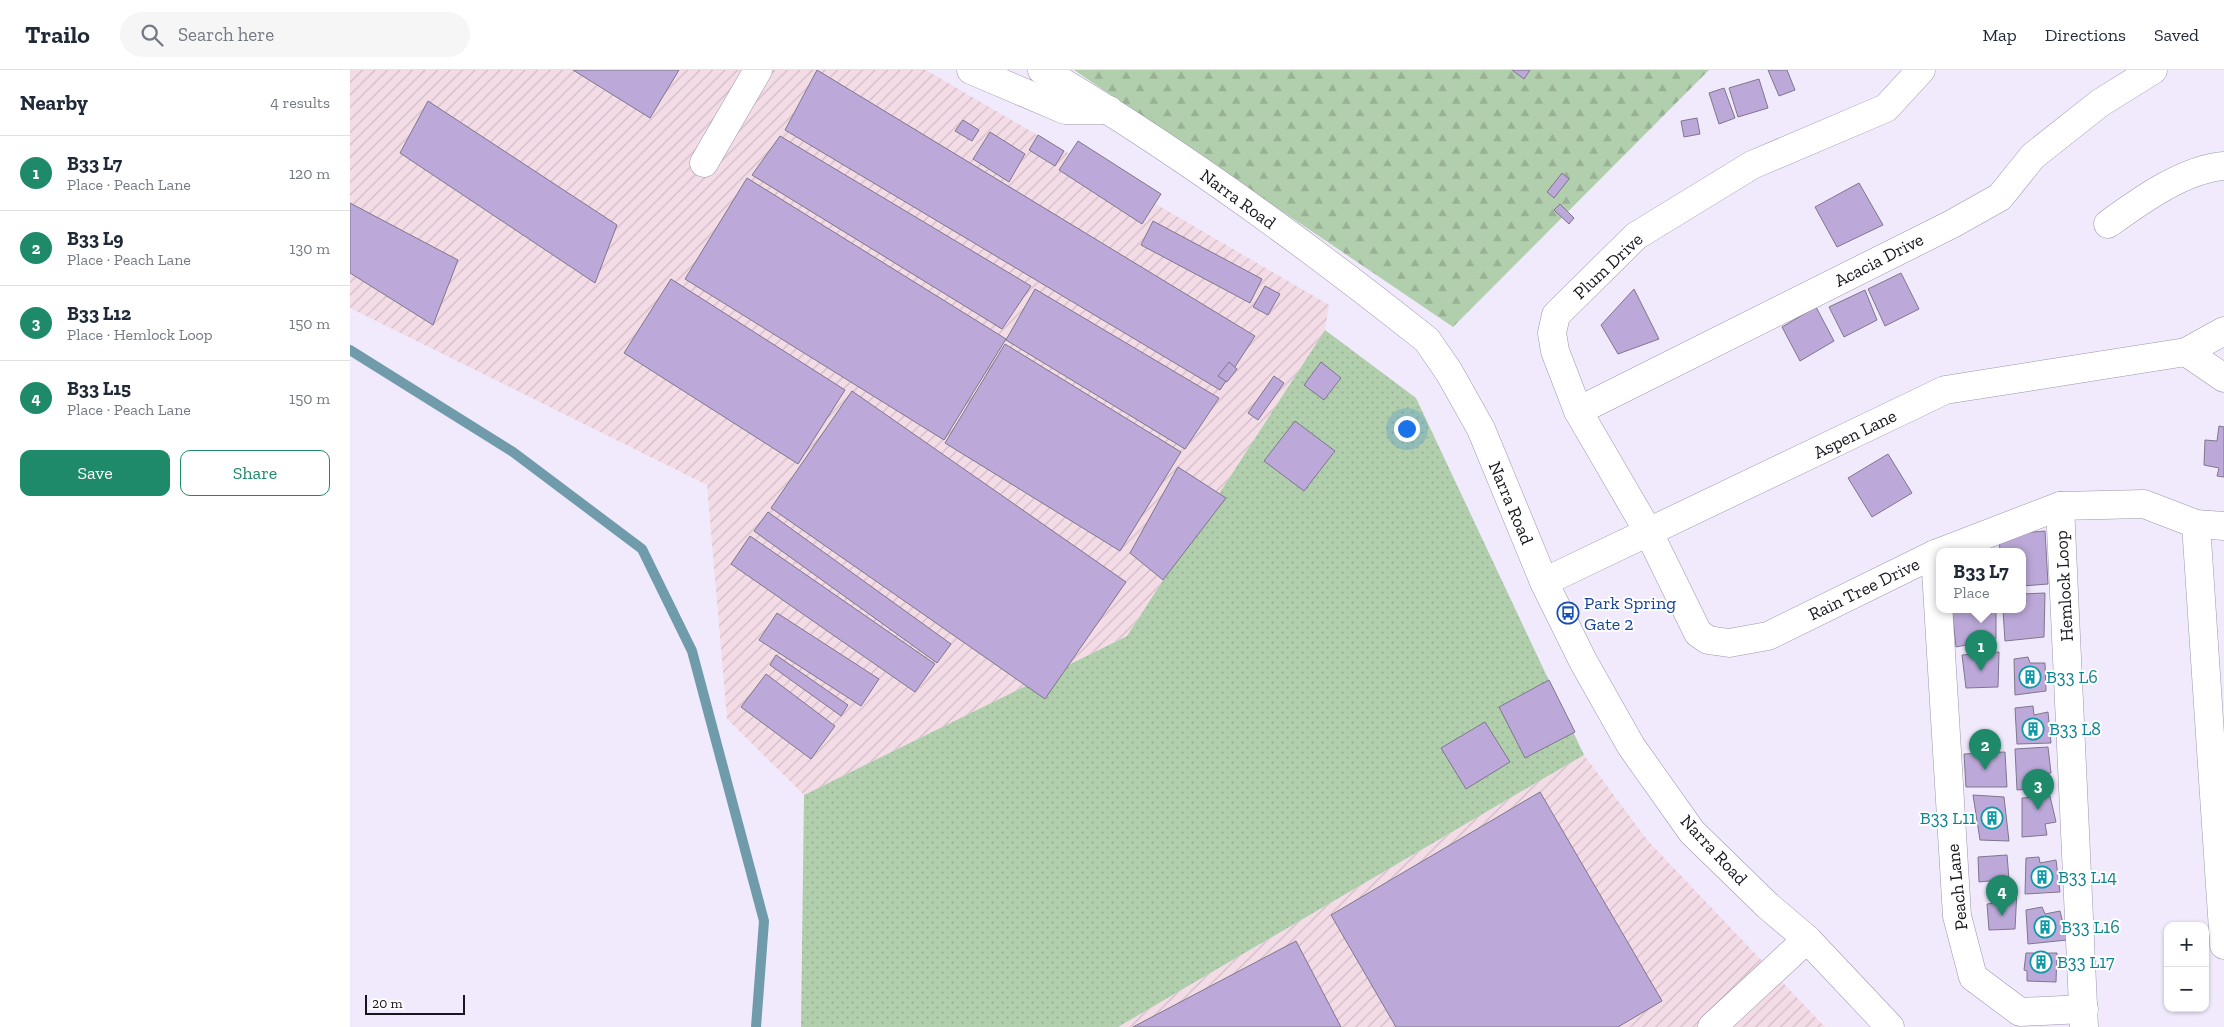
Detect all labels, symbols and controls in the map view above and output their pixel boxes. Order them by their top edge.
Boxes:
search box [120,12,470,57]
text: Trailo [25,20,90,49]
icon: search [138,21,166,49]
text: Search here [178,23,274,46]
text: Map [1982,24,2017,46]
text: Directions [2045,24,2126,46]
text: Saved [2154,24,2199,46]
text: Nearby [20,90,88,115]
text: 4 results [270,93,330,112]
text: B33 L7 [67,152,122,175]
text: 1 [33,164,39,183]
text: 120 m [289,164,330,183]
street label: Narra Road [1196,164,1280,234]
text: Place · Peach Lane [67,175,191,194]
text: B33 L9 [67,227,123,250]
street label: Plum Drive [1569,228,1647,304]
street label: Acacia Drive [1831,228,1927,292]
text: 2 [32,239,40,258]
text: 130 m [289,239,330,258]
text: Place · Peach Lane [67,250,191,269]
text: B33 L12 [67,302,131,325]
text: 3 [32,314,40,333]
text: 150 m [289,314,330,333]
text: Place · Hemlock Loop [67,325,213,344]
text: B33 L15 [67,377,131,400]
text: 4 [31,389,41,408]
text: 150 m [289,389,330,408]
text: Place · Peach Lane [67,400,191,419]
street label: Aspen Lane [1810,404,1900,464]
your location [1394,416,1420,442]
button: Save [20,450,170,496]
button: Share [180,450,330,496]
street label: Narra Road [1484,458,1538,548]
street label: Hemlock Loop [2050,530,2078,642]
popup [1936,548,2026,613]
street label: Rain Tree Drive [1805,553,1923,625]
text: B33 L7 [1953,560,2009,583]
text: Place [1953,583,1989,602]
place label: Park Spring Gate 2 [1584,592,1676,635]
bus stop icon: Park Spring Gate 2 [1556,601,1580,625]
pin: 1 [1965,630,1997,671]
building icon: B33 L6 [2018,665,2042,689]
place label: B33 L6 [2046,666,2098,688]
building icon: B33 L8 [2021,717,2045,741]
place label: B33 L8 [2049,718,2101,740]
pin: 2 [1969,729,2001,770]
pin: 3 [2022,769,2054,810]
building icon: B33 L11 [1980,806,2004,830]
place label: B33 L11 [1920,807,1976,829]
street label: Narra Road [1676,810,1752,890]
street label: Peach Lane [1942,843,1972,931]
building icon: B33 L14 [2030,865,2054,889]
place label: B33 L14 [2058,866,2117,888]
pin: 4 [1986,875,2018,916]
building icon: B33 L16 [2033,915,2057,939]
place label: B33 L16 [2061,916,2120,938]
map controls [2164,922,2209,1012]
button: + [2164,922,2209,967]
building icon: B33 L17 [2029,950,2053,974]
place label: B33 L17 [2057,951,2115,973]
button: − [2164,967,2209,1012]
scale bar [365,992,465,1015]
text: 20 m [372,995,403,1012]

